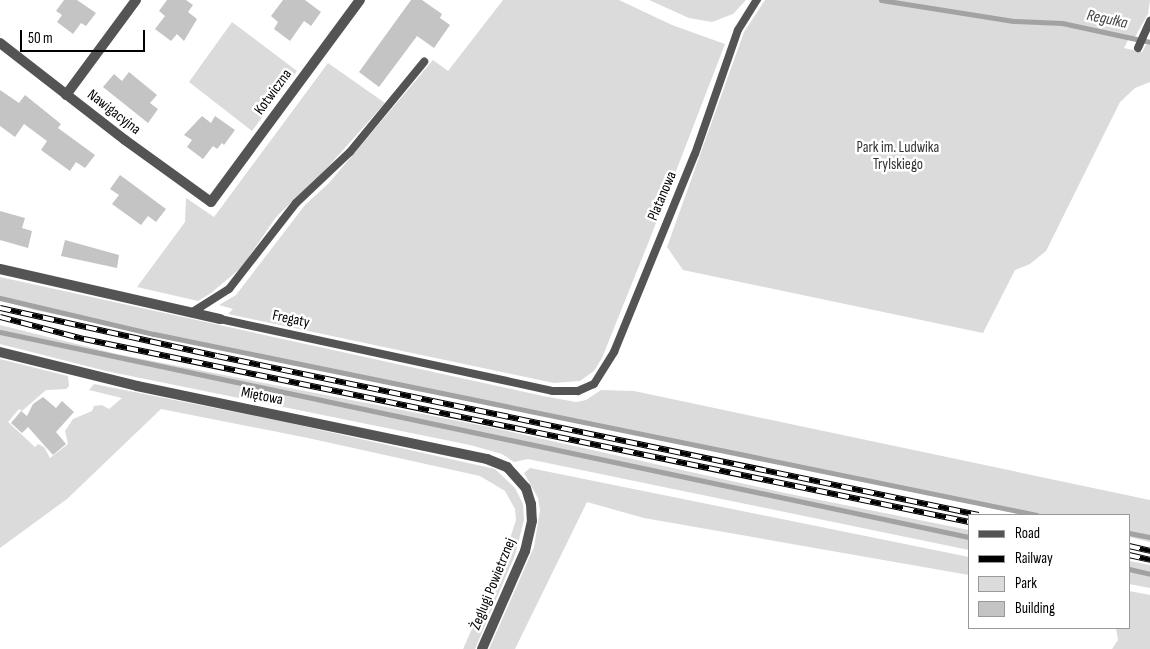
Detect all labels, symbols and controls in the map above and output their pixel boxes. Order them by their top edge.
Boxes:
water label: Regułka [1085,6,1129,34]
scale bar [22,20,148,52]
text: 50 m [28,29,53,48]
street label: Kotwiczna [250,66,296,118]
street label: Nawigacyjna [84,86,144,138]
park label: Park im. Ludwika Trylskiego [857,138,939,173]
street label: Platanowa [644,169,680,223]
street label: Fregaty [271,306,311,332]
street label: Miętowa [240,383,284,409]
legend [968,514,1130,629]
text: Road [1015,524,1040,543]
street label: Żeglugi Powietrznej [466,536,520,632]
text: Railway [1015,549,1053,568]
text: Park [1015,574,1037,593]
text: Building [1015,599,1055,618]

